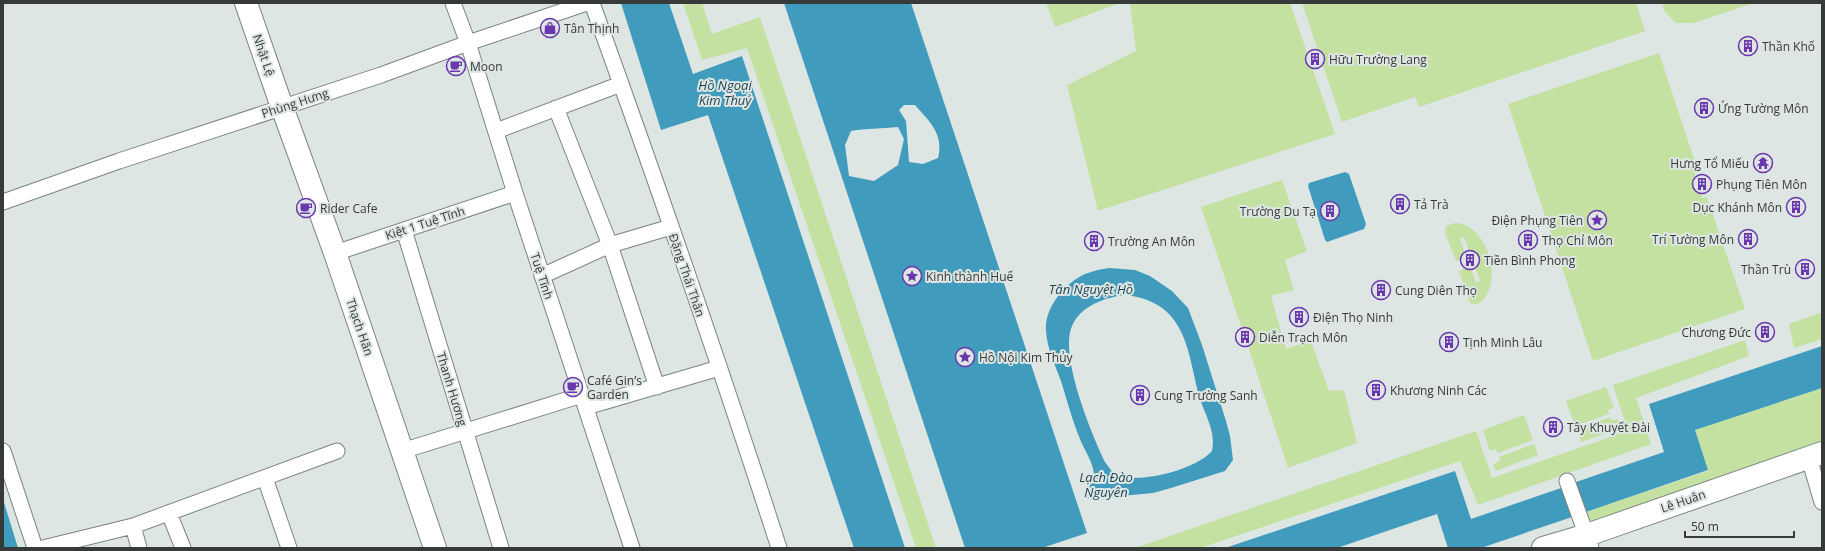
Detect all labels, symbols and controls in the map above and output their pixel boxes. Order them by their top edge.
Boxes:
shop icon: Tân Thịnh [539,17,561,39]
place label: Tân Thịnh [564,20,619,37]
street label: Nhật Lệ [249,32,279,79]
building icon: Thần Khố [1737,35,1759,57]
place label: Thần Khố [1762,38,1815,55]
building icon: Hữu Trường Lang [1304,48,1326,70]
place label: Hữu Trường Lang [1329,51,1427,68]
cafe icon: Moon [445,55,467,77]
place label: Moon [470,58,503,75]
water label: Hồ Ngoại Kim Thuỷ [698,76,752,109]
street label: Phùng Hưng [259,84,331,122]
building icon: Ứng Tường Môn [1693,97,1715,119]
place label: Ứng Tường Môn [1718,100,1809,117]
temple icon: Hưng Tổ Miếu [1752,152,1774,174]
place label: Hưng Tổ Miếu [1670,155,1749,172]
building icon: Phụng Tiên Môn [1691,173,1713,195]
place label: Phụng Tiên Môn [1716,176,1807,193]
building icon: Tả Trà [1389,193,1411,215]
place label: Tả Trà [1414,196,1449,213]
building icon: Dục Khánh Môn [1785,196,1807,218]
cafe icon: Rider Cafe [295,197,317,219]
place label: Dục Khánh Môn [1692,199,1782,216]
place label: Rider Cafe [320,200,378,217]
building icon: Trường Du Tạ [1319,200,1341,222]
street label: Kiệt 1 Tuệ Tĩnh [383,202,467,244]
place label: Trường Du Tạ [1240,203,1316,220]
place icon: Điện Phụng Tiên [1586,209,1608,231]
place label: Điện Phụng Tiên [1491,212,1583,229]
building icon: Trí Tường Môn [1737,228,1759,250]
building icon: Thọ Chỉ Môn [1517,229,1539,251]
building icon: Trường An Môn [1083,230,1105,252]
street label: Đặng Thái Thân [665,231,709,319]
place label: Trí Tường Môn [1652,231,1734,248]
place label: Thọ Chỉ Môn [1542,232,1613,249]
place label: Trường An Môn [1108,233,1195,250]
building icon: Tiền Bình Phong [1459,249,1481,271]
street label: Tuệ Tĩnh [526,250,558,302]
place label: Tiền Bình Phong [1484,252,1576,269]
building icon: Thần Trù [1794,258,1816,280]
place label: Thần Trù [1741,261,1791,278]
place icon: Kinh thành Huế [901,265,923,287]
place label: Kinh thành Huế [926,268,1014,285]
building icon: Cung Diên Thọ [1370,279,1392,301]
water label: Tân Nguyệt Hồ [1049,280,1133,298]
place label: Cung Diên Thọ [1395,282,1477,299]
street label: Thạch Hãn [342,296,378,358]
building icon: Điện Thọ Ninh [1288,306,1310,328]
place label: Điện Thọ Ninh [1313,309,1393,326]
building icon: Chương Đức [1754,321,1776,343]
place label: Chương Đức [1681,324,1751,341]
building icon: Diễn Trạch Môn [1234,326,1256,348]
place label: Diễn Trạch Môn [1259,329,1348,346]
building icon: Tịnh Minh Lâu [1438,331,1460,353]
place label: Tịnh Minh Lâu [1463,334,1542,351]
place icon: Hồ Nội Kim Thủy [954,346,976,368]
place label: Hồ Nội Kim Thủy [979,349,1074,366]
street label: Thanh Hương [433,350,471,429]
place label: Café Gin’s Garden [587,372,642,403]
cafe icon: Café Gin’s Garden [562,376,584,398]
building icon: Khương Ninh Các [1365,379,1387,401]
place label: Khương Ninh Các [1390,382,1487,399]
building icon: Cung Trường Sanh [1129,384,1151,406]
place label: Cung Trường Sanh [1154,387,1258,404]
building icon: Tây Khuyết Đài [1542,416,1564,438]
place label: Tây Khuyết Đài [1567,419,1650,436]
water label: Lạch Đào Nguyên [1079,468,1133,501]
street label: Lê Huân [1658,485,1708,517]
scale bar [1685,513,1794,539]
text: 50 m [1691,518,1719,535]

